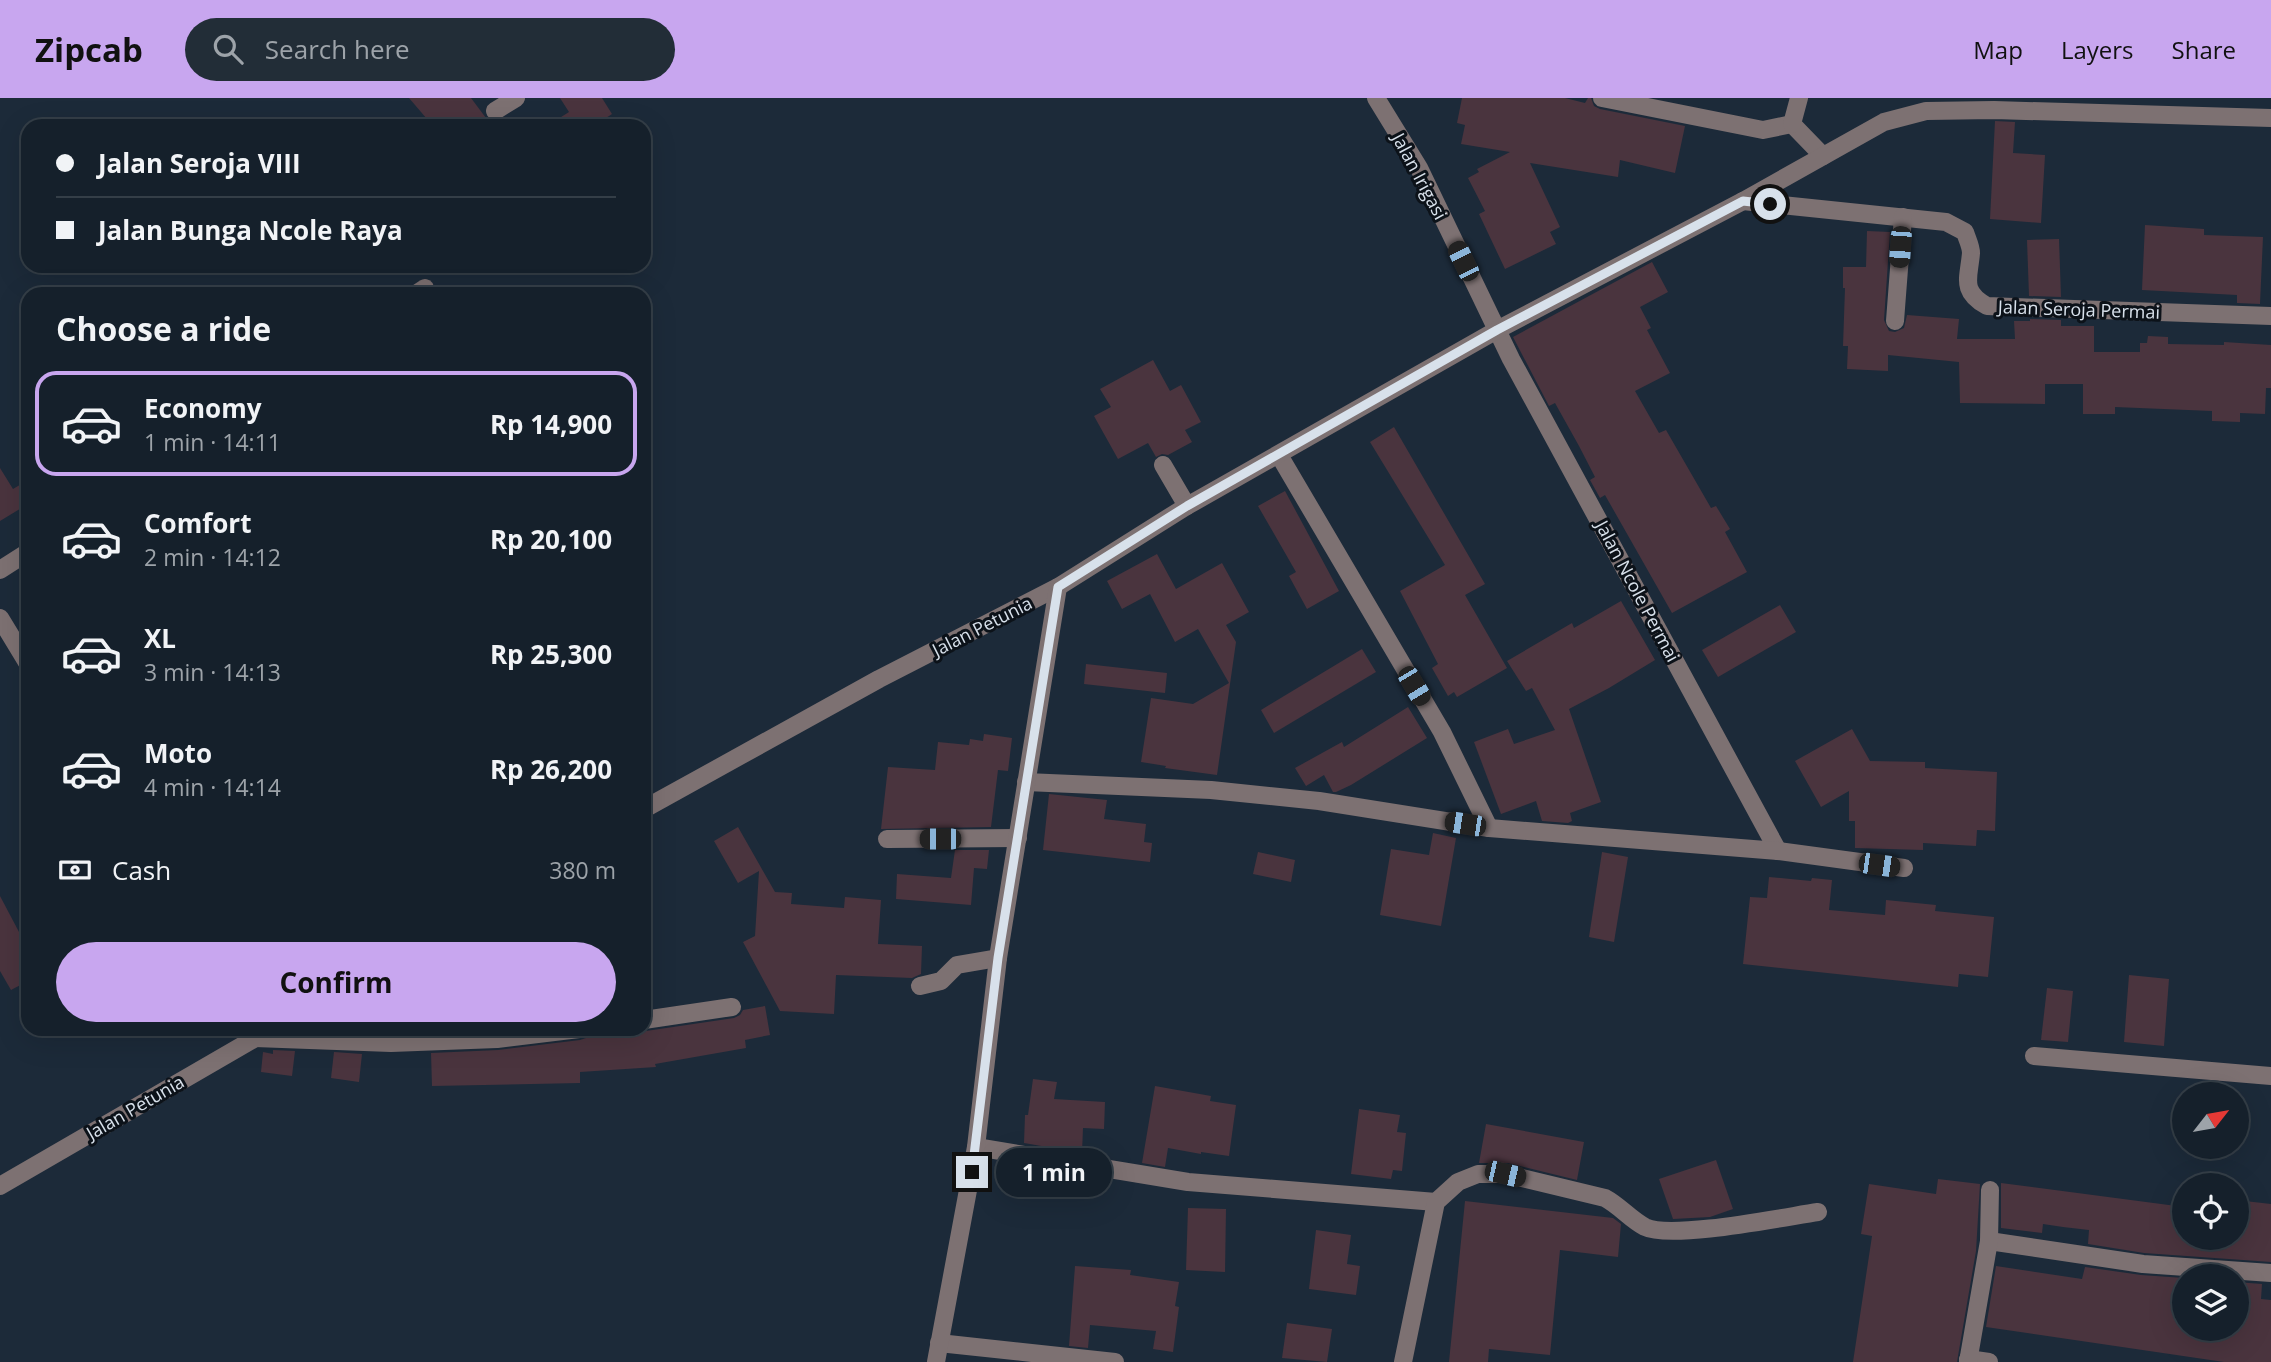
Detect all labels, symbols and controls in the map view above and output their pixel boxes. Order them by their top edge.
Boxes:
search box [185,18,675,81]
text: Zipcab [35,27,143,72]
icon: search [209,30,247,68]
text: Search here [265,31,410,67]
text: Map [1973,33,2023,66]
text: Layers [2061,33,2134,66]
text: Share [2172,33,2236,66]
street label: Jalan Irigasi [1386,127,1453,224]
text: Jalan Seroja VIII [98,145,301,181]
route start [1754,188,1786,220]
text: Jalan Bunga Ncole Raya [98,212,403,248]
car [1889,225,1912,269]
car [1445,238,1482,284]
street label: Jalan Seroja Permai [1996,294,2160,324]
text: Choose a ride [56,307,271,350]
text: Economy [144,390,262,426]
icon: car [60,392,123,455]
text: Rp 14,900 [490,406,612,442]
text: 1 min · 14:11 [144,426,281,458]
text: Comfort [144,505,251,541]
icon: car [60,507,123,570]
street label: Jalan Ncole Permai [1590,514,1685,666]
text: Rp 20,100 [490,521,612,557]
text: 2 min · 14:12 [144,541,281,573]
street label: Jalan Petunia [926,591,1036,662]
text: XL [144,620,176,656]
icon: car [60,622,123,685]
text: Rp 25,300 [490,636,612,672]
text: 3 min · 14:13 [144,656,281,688]
car [1395,663,1434,709]
text: Moto [144,735,212,771]
icon: car [60,737,123,800]
text: Rp 26,200 [490,751,612,787]
text: 4 min · 14:14 [144,771,281,803]
car [1443,810,1488,838]
car [920,829,962,850]
icon: cash [56,851,94,889]
text: Cash [112,852,171,888]
car [1857,852,1902,878]
text: 380 m [549,854,616,886]
button: Confirm [56,942,616,1022]
street label: Jalan Petunia [80,1069,188,1146]
north arrow [2172,1082,2249,1158]
map controls [2172,1082,2249,1341]
callout: 1 min [996,1148,1112,1196]
route end [956,1156,988,1188]
text: 1 min [1022,1156,1086,1188]
car [1483,1159,1528,1189]
button: locate [2172,1173,2249,1250]
button: layers [2172,1264,2249,1341]

